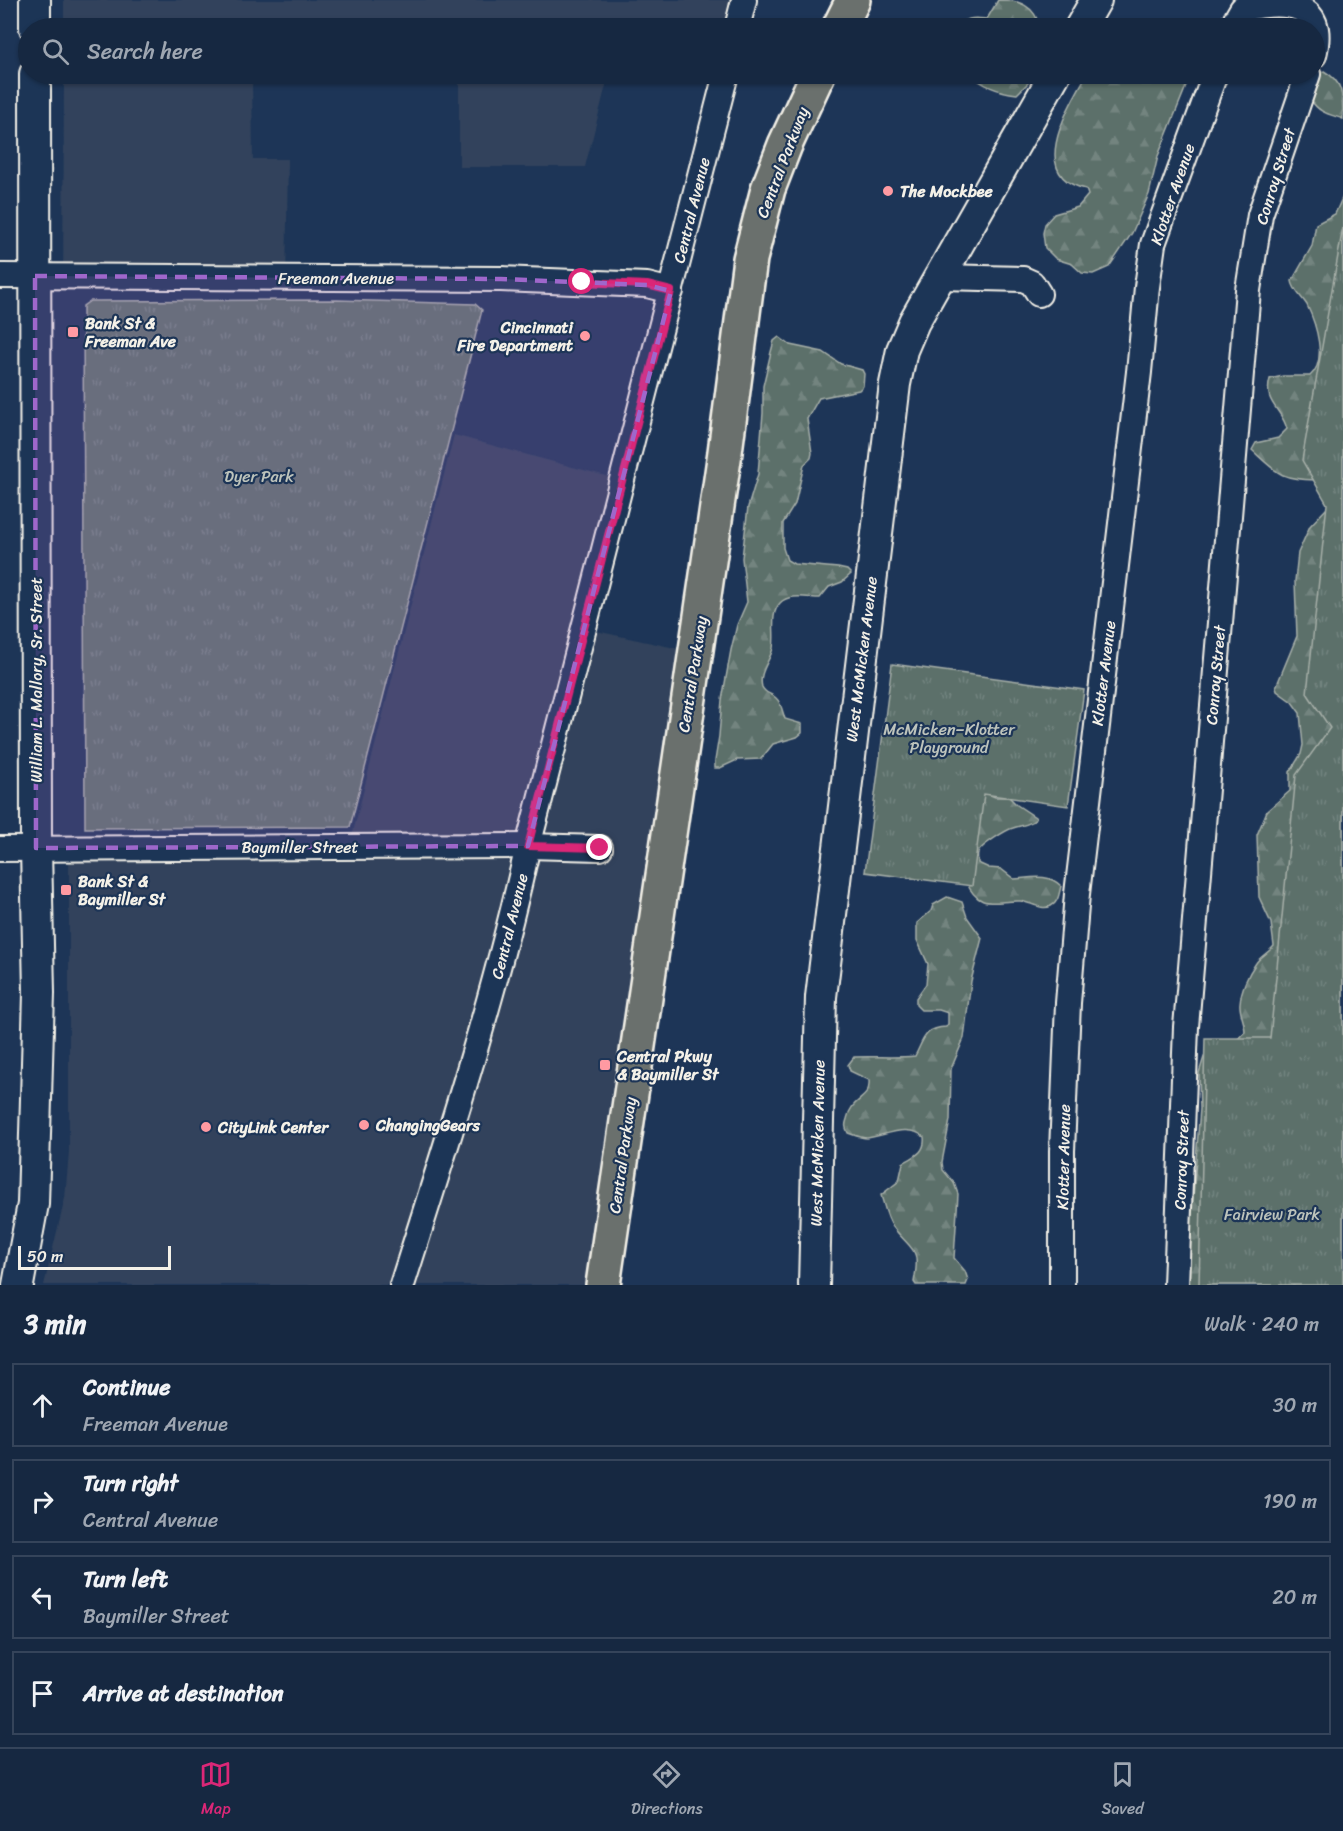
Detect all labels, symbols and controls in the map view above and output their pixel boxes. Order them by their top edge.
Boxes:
search box [18,18,1325,84]
text: Search here [87,32,203,71]
icon: search [39,35,72,68]
street label: Central Parkway [748,102,817,222]
street label: Conroy Street [1247,124,1304,228]
street label: Klotter Avenue [1142,139,1203,249]
street label: Central Avenue [664,154,719,266]
place label: The Mockbee [900,177,993,206]
marker: The Mockbee [881,184,895,198]
street label: Freeman Avenue [278,264,394,293]
route start [568,268,594,294]
place label: Bank St & Freeman Ave [84,309,177,356]
place label: Cincinnati Fire Department [456,313,575,360]
marker: Bank St & Freeman Ave [66,325,80,339]
marker: Cincinnati Fire Department [578,329,592,343]
park label: Dyer Park [224,462,294,491]
street label: West McMicken Avenue [837,575,886,744]
street label: William L. Mallory, Sr. Street [22,577,51,783]
street label: Central Parkway [669,613,716,734]
street label: Klotter Avenue [1083,619,1124,727]
street label: Conroy Street [1197,624,1234,726]
park label: McMicken–Klotter Playground [883,715,1016,762]
street label: Baymiller Street [241,833,359,862]
route end [586,834,612,860]
place label: Bank St & Baymiller St [78,867,167,914]
street label: Central Avenue [482,870,537,982]
marker: Bank St & Baymiller St [59,883,73,897]
place label: Central Pkwy & Baymiller St [616,1042,720,1089]
marker: Central Pkwy & Baymiller St [598,1058,612,1072]
street label: West McMicken Avenue [802,1059,833,1227]
street label: Central Parkway [600,1094,645,1215]
street label: Klotter Avenue [1048,1104,1079,1210]
street label: Conroy Street [1165,1109,1198,1210]
place label: ChangingGears [375,1111,480,1140]
place label: CityLink Center [217,1113,329,1142]
marker: ChangingGears [357,1118,371,1132]
marker: CityLink Center [199,1120,213,1134]
park label: Fairview Park [1224,1200,1320,1229]
text: 50 m [27,1242,63,1271]
scale bar [18,1243,171,1270]
text: 3 min [24,1301,86,1347]
text: Walk · 240 m [1204,1307,1319,1342]
text: Continue [83,1368,171,1407]
text: 30 m [1273,1388,1317,1423]
icon: ahead [26,1389,59,1422]
text: Freeman Avenue [83,1407,228,1442]
text: Turn right [83,1464,178,1503]
text: 190 m [1263,1484,1317,1519]
icon: right [26,1485,59,1518]
text: Central Avenue [83,1503,218,1538]
text: Turn left [83,1560,168,1599]
text: 20 m [1272,1580,1317,1615]
icon: left [26,1581,59,1614]
text: Baymiller Street [83,1599,229,1634]
text: Arrive at destination [83,1674,284,1713]
icon: arrive [26,1677,59,1710]
tab: Map [199,1758,232,1823]
tab: Directions [631,1758,703,1823]
tab: Saved [1101,1758,1144,1823]

